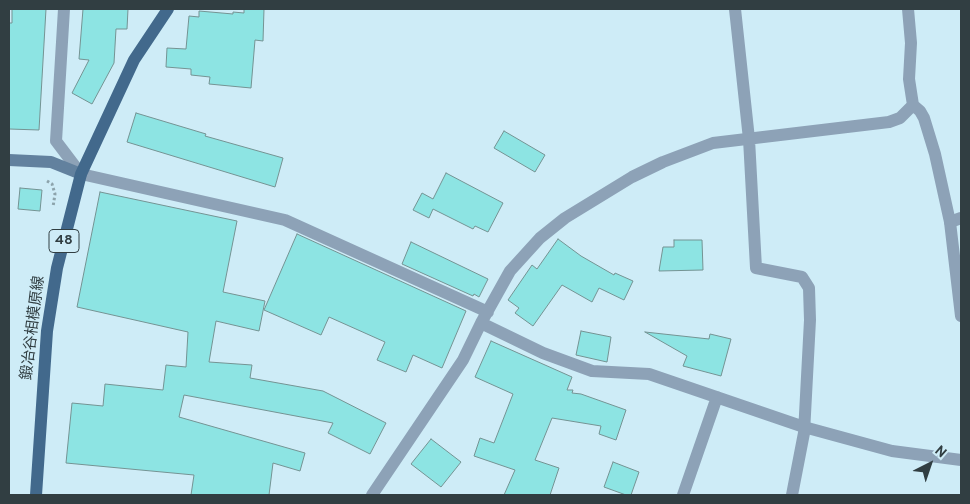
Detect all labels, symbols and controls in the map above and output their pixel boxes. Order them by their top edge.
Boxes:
road number: 48 [49,230,79,252]
street label: 鍛冶谷相模原線 [19,275,49,381]
north arrow [905,439,955,489]
text: N [931,443,950,462]

